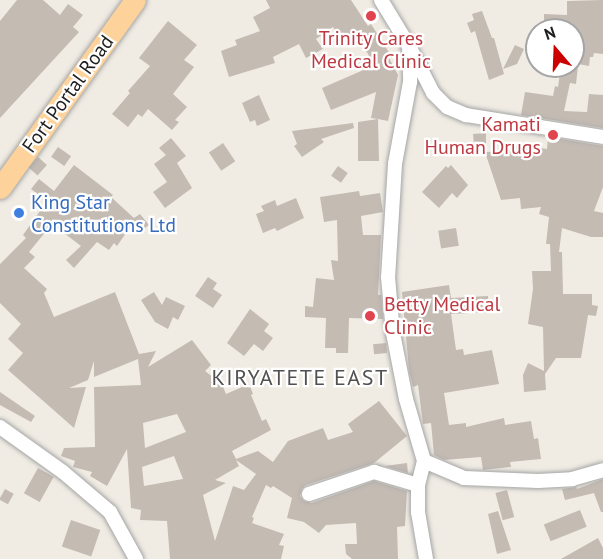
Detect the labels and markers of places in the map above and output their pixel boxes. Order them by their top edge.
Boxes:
marker: Trinity Cares Medical Clinic [362,7,380,25]
place label: Trinity Cares Medical Clinic [311,27,431,74]
place label: Kamati Human Drugs [425,112,541,159]
marker: Kamati Human Drugs [546,128,560,142]
place label: King Star Constitutions Ltd [31,190,176,237]
marker: King Star Constitutions Ltd [12,206,26,220]
place label: Betty Medical Clinic [384,292,501,339]
marker: Betty Medical Clinic [361,307,379,325]

